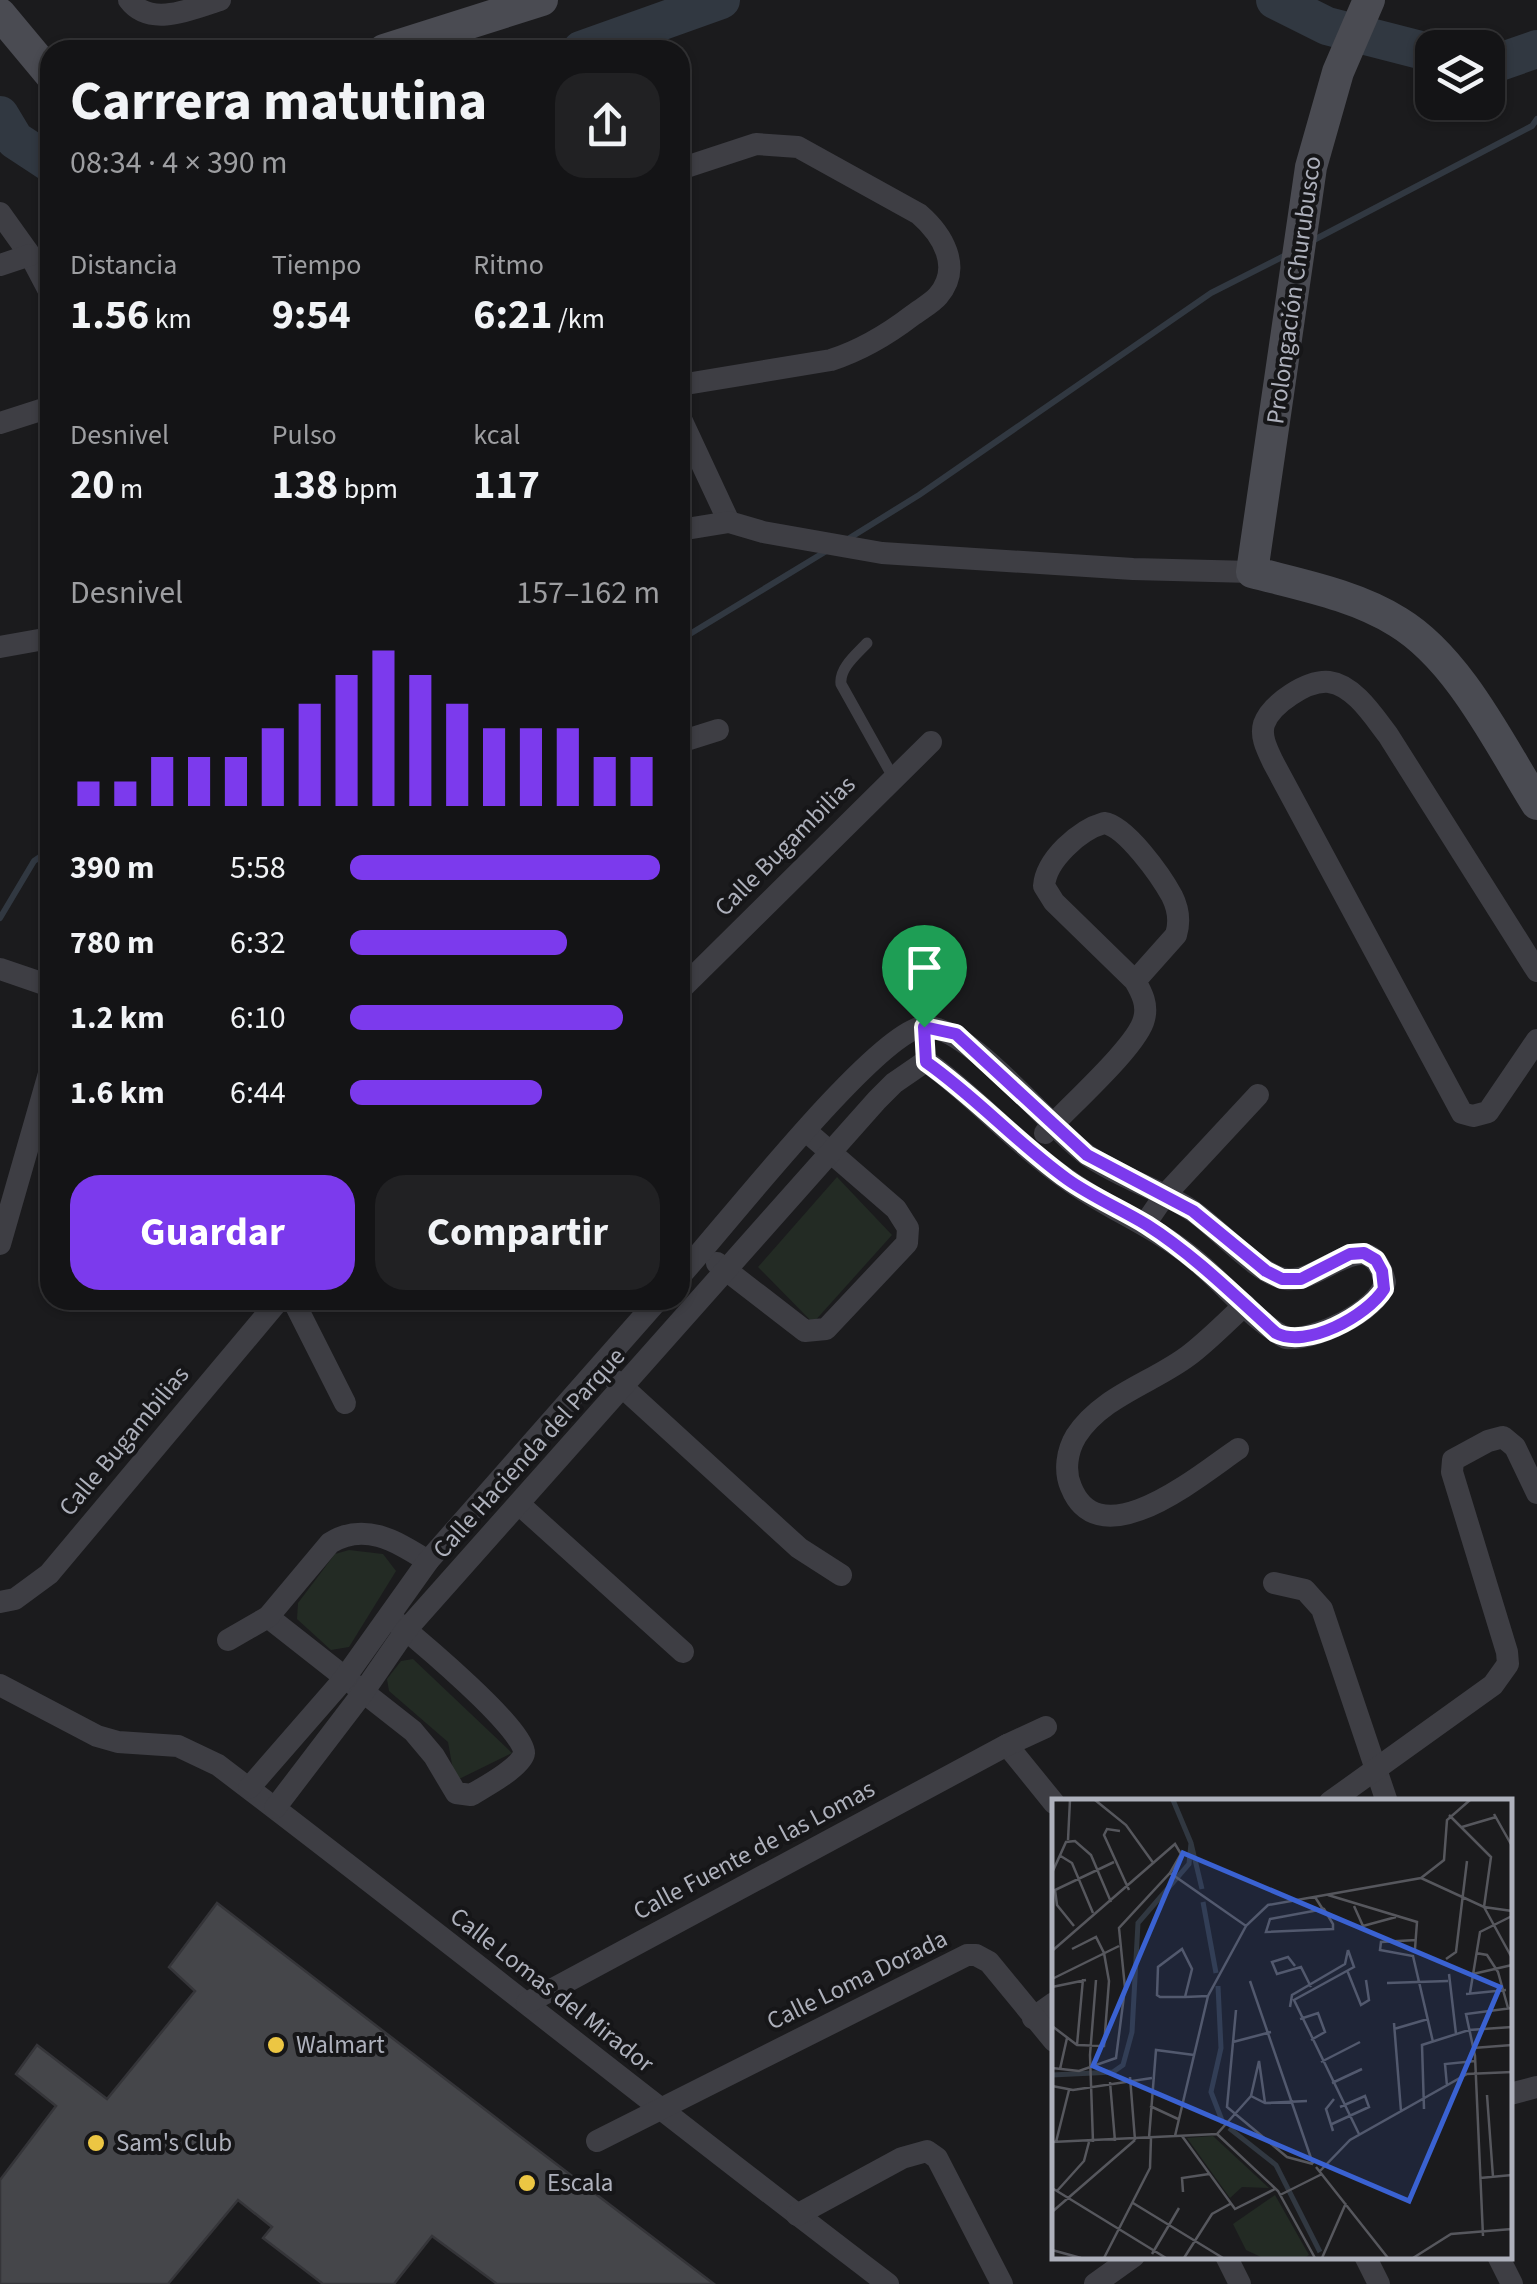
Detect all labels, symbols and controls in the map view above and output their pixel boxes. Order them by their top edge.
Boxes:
map controls [1415,30,1505,120]
button: layers [1415,30,1505,120]
text: Carrera matutina [70,63,487,141]
button: share [555,73,660,178]
text: 08:34 · 4 × 390 m [70,140,288,186]
street label: Prolongación Churubusco [1257,154,1331,426]
text: Distancia [70,245,177,285]
text: Tiempo [272,245,361,285]
text: Ritmo [473,245,544,285]
text: 1.56 [70,285,149,345]
text: 9:54 [272,285,351,345]
text: 6:21 [473,285,552,345]
text: km [149,299,192,339]
text: /km [552,299,605,339]
text: Desnivel [70,415,169,455]
text: Pulso [272,415,337,455]
text: kcal [473,415,520,455]
text: 20 [70,455,114,515]
text: 138 [272,455,338,515]
text: 117 [473,455,540,515]
text: m [114,469,143,509]
text: bpm [338,469,398,509]
text: Desnivel [70,570,183,616]
text: 157–162 m [516,570,660,616]
street label: Calle Bugambilias [706,767,864,925]
text: 390 m [70,845,155,891]
text: 5:58 [230,845,286,891]
text: 780 m [70,920,155,966]
text: 6:32 [230,920,286,966]
pin [882,925,967,1028]
icon: arrive [897,940,952,995]
text: 1.2 km [70,995,165,1041]
text: 6:10 [230,995,286,1041]
text: 1.6 km [70,1070,165,1116]
text: 6:44 [230,1070,286,1116]
button: Guardar [70,1175,355,1290]
button: Compartir [375,1175,660,1290]
street label: Calle Hacienda del Parque [424,1340,634,1566]
street label: Calle Bugambilias [50,1358,198,1524]
street label: Calle Fuente de las Lomas [627,1771,881,1929]
inset map [1052,1799,1512,2259]
street label: Calle Lomas del Mirador [442,1899,662,2081]
street label: Calle Loma Dorada [761,1921,953,2039]
place label: Walmart [296,2027,385,2063]
marker: Walmart [265,2034,287,2056]
place label: Sam's Club [116,2125,232,2161]
marker: Sam's Club [85,2132,107,2154]
place label: Escala [547,2165,613,2201]
marker: Escala [516,2172,538,2194]

